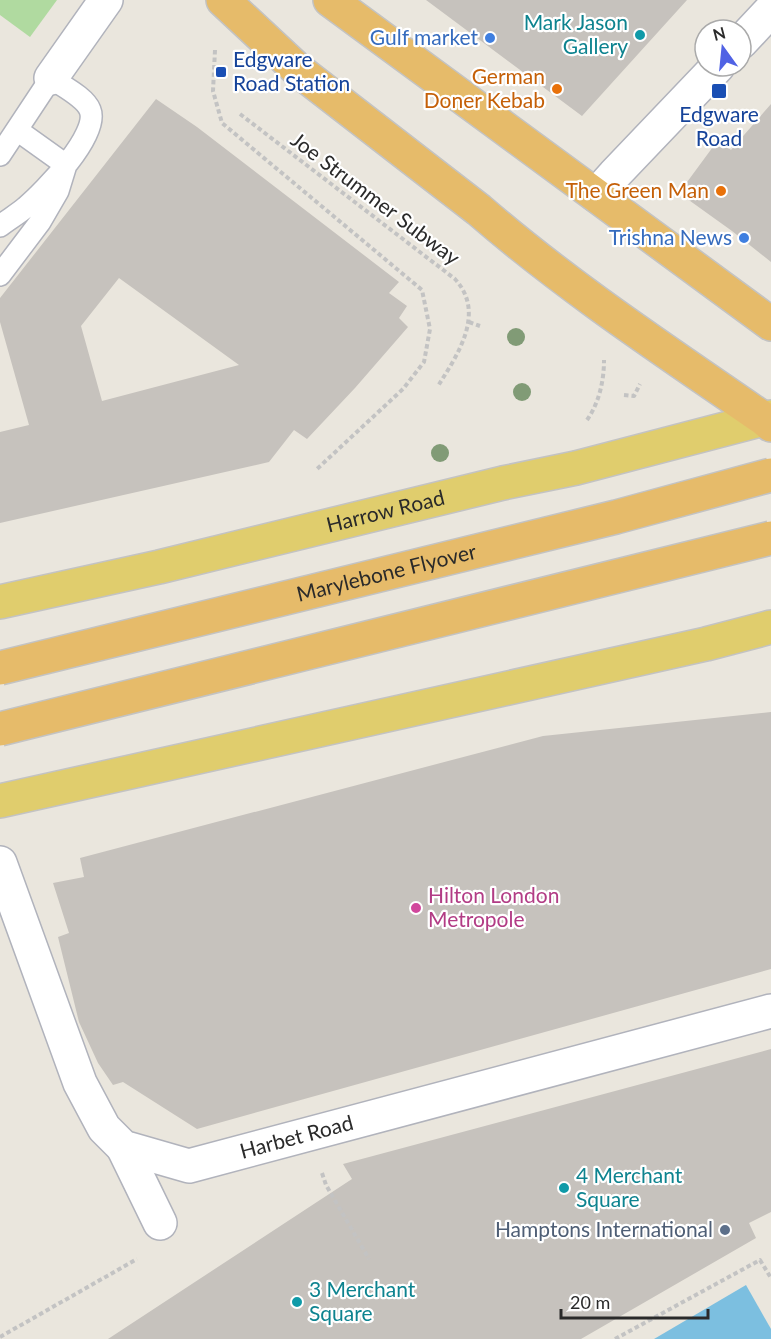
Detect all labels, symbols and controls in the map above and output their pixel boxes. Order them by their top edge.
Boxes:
place label: Mark Jason Gallery [524,9,628,58]
north arrow [693,18,753,78]
text: N [711,22,727,44]
place label: Gulf market [370,24,478,49]
marker: Mark Jason Gallery [633,28,647,42]
marker: Gulf market [483,31,497,45]
place label: Edgware Road Station [233,46,350,95]
place label: German Doner Kebab [424,63,545,112]
marker: Edgware Road Station [214,65,228,79]
marker: German Doner Kebab [550,82,564,96]
marker: Edgware Road [710,82,728,100]
place label: Edgware Road [679,101,759,150]
street label: Joe Strummer Subway [287,126,465,270]
place label: The Green Man [566,177,709,202]
marker: The Green Man [714,184,728,198]
place label: Trishna News [609,224,732,249]
marker: Trishna News [737,231,751,245]
street label: Harrow Road [324,484,447,537]
street label: Marylebone Flyover [294,538,479,606]
place label: Hilton London Metropole [428,882,559,931]
marker: Hilton London Metropole [409,901,423,915]
street label: Harbet Road [237,1109,356,1163]
place label: 4 Merchant Square [576,1162,683,1211]
marker: 4 Merchant Square [557,1181,571,1195]
place label: Hamptons International [495,1216,713,1241]
marker: Hamptons International [718,1223,732,1237]
place label: 3 Merchant Square [309,1276,416,1325]
scale bar [561,1282,708,1320]
text: 20 m [570,1291,610,1313]
marker: 3 Merchant Square [290,1295,304,1309]

